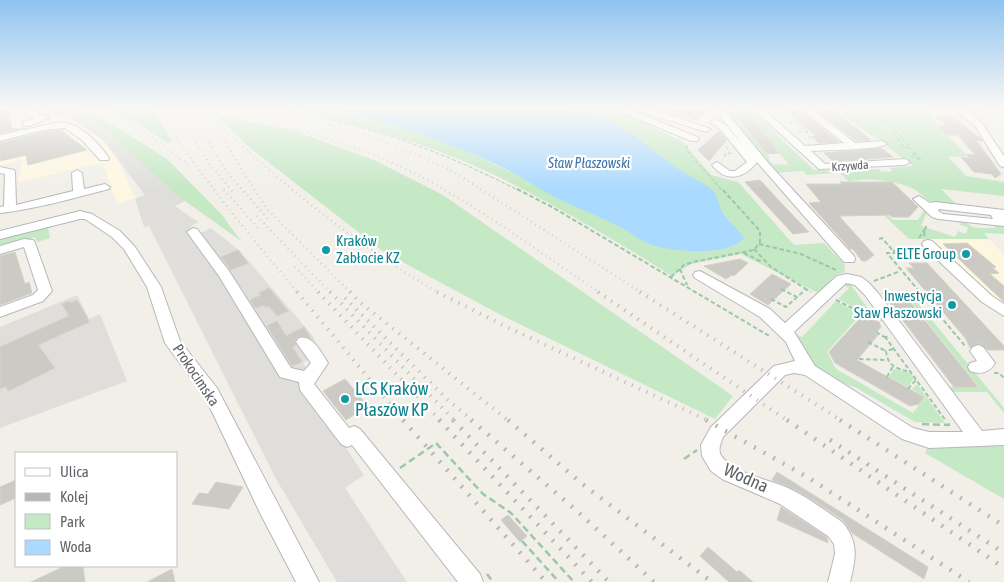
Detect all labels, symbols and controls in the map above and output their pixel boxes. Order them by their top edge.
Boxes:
water label: Staw Płaszowski [547,155,630,171]
street label: Krzywda [831,158,869,174]
place label: Kraków Zabłocie KZ [336,232,400,266]
marker: Kraków Zabłocie KZ [320,244,332,256]
place label: ELTE Group [896,245,956,262]
marker: ELTE Group [960,248,972,260]
place label: Inwestycja Staw Płaszowski [854,287,942,321]
marker: Inwestycja Staw Płaszowski [946,299,958,311]
street label: Prokocimska [170,341,223,409]
place label: LCS Kraków Płaszów KP [355,378,429,420]
marker: LCS Kraków Płaszów KP [339,393,351,405]
legend [15,452,178,567]
street label: Wodna [721,458,772,497]
text: Ulica [60,463,89,480]
text: Kolej [60,488,88,505]
text: Park [60,513,85,530]
text: Woda [60,538,92,555]

